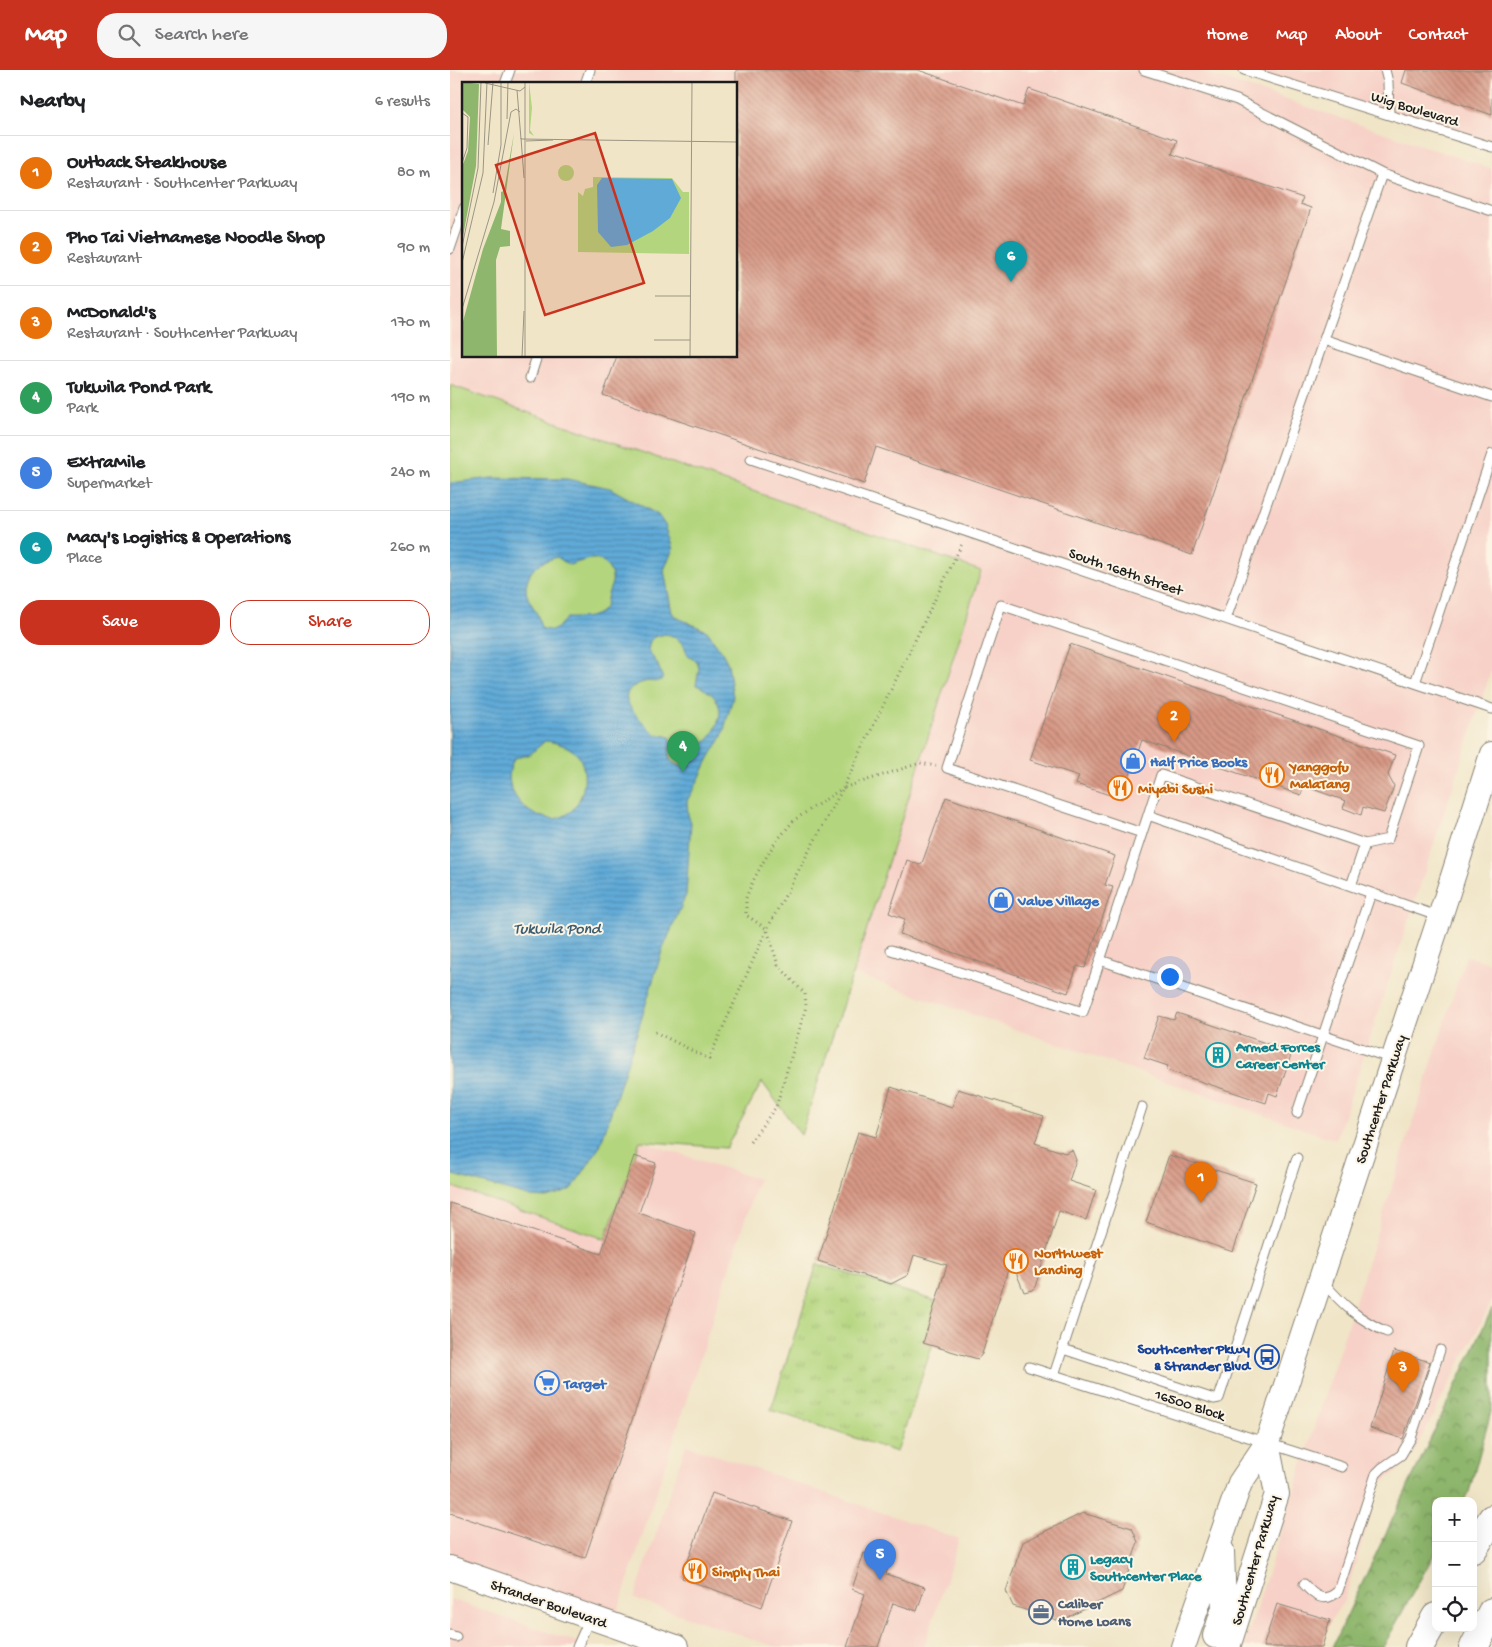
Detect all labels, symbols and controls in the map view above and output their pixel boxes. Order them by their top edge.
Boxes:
search box [97,13,447,58]
text: Map [25,21,67,50]
icon: search [115,21,143,49]
text: Search here [155,24,248,47]
text: Home [1206,25,1248,46]
text: Map [1276,25,1307,46]
text: About [1335,25,1381,46]
text: Contact [1409,25,1467,46]
inset map [462,82,738,358]
street label: Wig Boulevard [1368,88,1462,132]
text: Nearby [20,90,85,115]
text: 6 results [375,93,430,112]
text: Outback Steakhouse [67,152,226,175]
text: 1 [33,164,39,183]
text: 80 m [397,164,430,183]
text: Restaurant · Southcenter Parkway [67,175,297,194]
text: Pho Tai Vietnamese Noodle Shop [67,227,325,250]
text: 2 [32,239,40,258]
text: 90 m [398,239,430,258]
pin: 6 [995,241,1027,282]
text: Restaurant [67,250,141,269]
text: McDonald's [67,302,156,325]
text: 3 [32,314,40,333]
text: 170 m [391,314,430,333]
text: Restaurant · Southcenter Parkway [67,325,297,344]
text: Tukwila Pond Park [67,377,211,400]
text: 4 [32,389,40,408]
text: 190 m [391,389,430,408]
text: Park [67,400,98,419]
text: ExtraMile [67,452,145,475]
text: 5 [32,464,40,483]
text: 240 m [390,464,430,483]
text: Supermarket [67,475,152,494]
text: Macy's Logistics & Operations [67,527,290,550]
text: 6 [32,539,40,558]
text: 260 m [390,539,430,558]
street label: South 168th Street [1066,545,1186,601]
text: Place [67,550,102,569]
button: Save [20,600,220,645]
button: Share [230,600,430,645]
pin: 2 [1158,701,1190,742]
pin: 4 [667,731,699,772]
shop icon: Half Price Books [1120,748,1146,774]
place label: Half Price Books [1150,754,1248,772]
place label: Yanggofu MalaTang [1288,759,1351,794]
restaurant icon: Yanggofu MalaTang [1259,762,1285,788]
restaurant icon: Miyabi Sushi [1107,775,1133,801]
place label: Miyabi Sushi [1138,781,1213,799]
shop icon: Value Village [988,887,1014,913]
place label: Value Village [1017,893,1100,911]
water label: Tukwila Pond [514,921,602,940]
your location [1157,964,1183,990]
street label: Southcenter Parkway [1353,1032,1411,1166]
place label: Armed Forces Career Center [1235,1039,1326,1074]
building icon: Armed Forces Career Center [1205,1042,1231,1068]
pin: 1 [1185,1162,1217,1203]
place label: Northwest Landing [1034,1245,1104,1280]
restaurant icon: Northwest Landing [1003,1248,1029,1274]
place label: Southcenter Pkwy & Strander Blvd [1137,1341,1252,1376]
bus stop icon: Southcenter Pkwy & Strander Blvd [1254,1344,1280,1370]
pin: 3 [1387,1352,1419,1393]
supermarket icon: Target [534,1370,560,1396]
place label: Target [563,1376,608,1394]
street label: 16500 Block [1151,1386,1228,1426]
street label: Southcenter Parkway [1229,1493,1283,1628]
map controls [1432,1497,1477,1632]
button: + [1432,1497,1477,1542]
pin: 5 [864,1539,896,1580]
button: − [1432,1542,1477,1587]
place label: Legacy Southcenter Place [1090,1551,1203,1586]
building icon: Legacy Southcenter Place [1060,1554,1086,1580]
restaurant icon: Simply Thai [682,1558,708,1584]
place label: Simply Thai [712,1564,780,1582]
street label: Strander Boulevard [488,1577,610,1634]
button: locate [1432,1587,1477,1632]
place label: Caliber Home Loans [1057,1596,1132,1631]
office icon: Caliber Home Loans [1028,1599,1054,1625]

